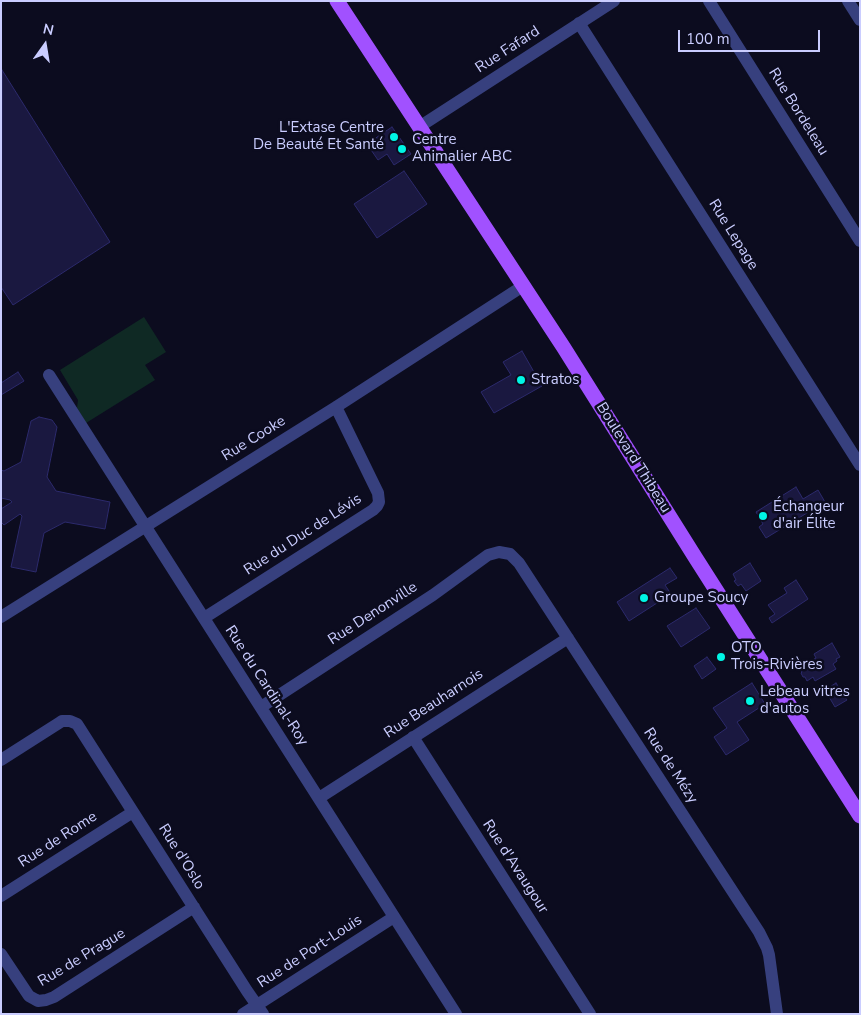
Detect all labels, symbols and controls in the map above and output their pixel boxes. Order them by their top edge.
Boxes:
text: N [41,19,56,40]
north arrow [20,20,70,70]
scale bar [681,20,824,52]
street label: Rue Fafard [472,23,544,77]
text: 100 m [686,29,730,49]
street label: Rue Bordeleau [764,65,832,159]
place label: L'Extase Centre De Beauté Et Santé [253,119,384,154]
marker: L'Extase Centre De Beauté Et Santé [388,131,400,143]
place label: Centre Animalier ABC [412,131,512,166]
marker: Centre Animalier ABC [396,143,408,155]
street label: Rue Lepage [704,196,762,274]
place label: Stratos [531,371,579,389]
marker: Stratos [515,374,527,386]
street label: Boulevard Thibeau [592,400,674,516]
street label: Rue Cooke [219,412,289,466]
street label: Rue du Duc de Lévis [241,490,365,580]
place label: Échangeur d'air Élite [773,498,844,533]
marker: Échangeur d'air Élite [757,510,769,522]
street label: Rue Denonville [325,578,421,650]
place label: Groupe Soucy [654,589,748,607]
marker: Groupe Soucy [638,592,650,604]
street label: Rue du Cardinal-Roy [220,623,312,749]
place label: OTO Trois-Rivières [731,639,823,674]
marker: OTO Trois-Rivières [715,651,727,663]
street label: Rue Beauharnois [381,665,487,743]
place label: Lebeau vitres d'autos [760,683,850,718]
marker: Lebeau vitres d'autos [744,695,756,707]
street label: Rue de Mézy [639,725,701,807]
street label: Rue de Rome [15,808,101,872]
street label: Rue d'Avaugour [478,817,552,917]
street label: Rue d'Oslo [154,821,208,893]
street label: Rue de Port-Louis [254,911,366,993]
street label: Rue de Prague [35,925,129,991]

